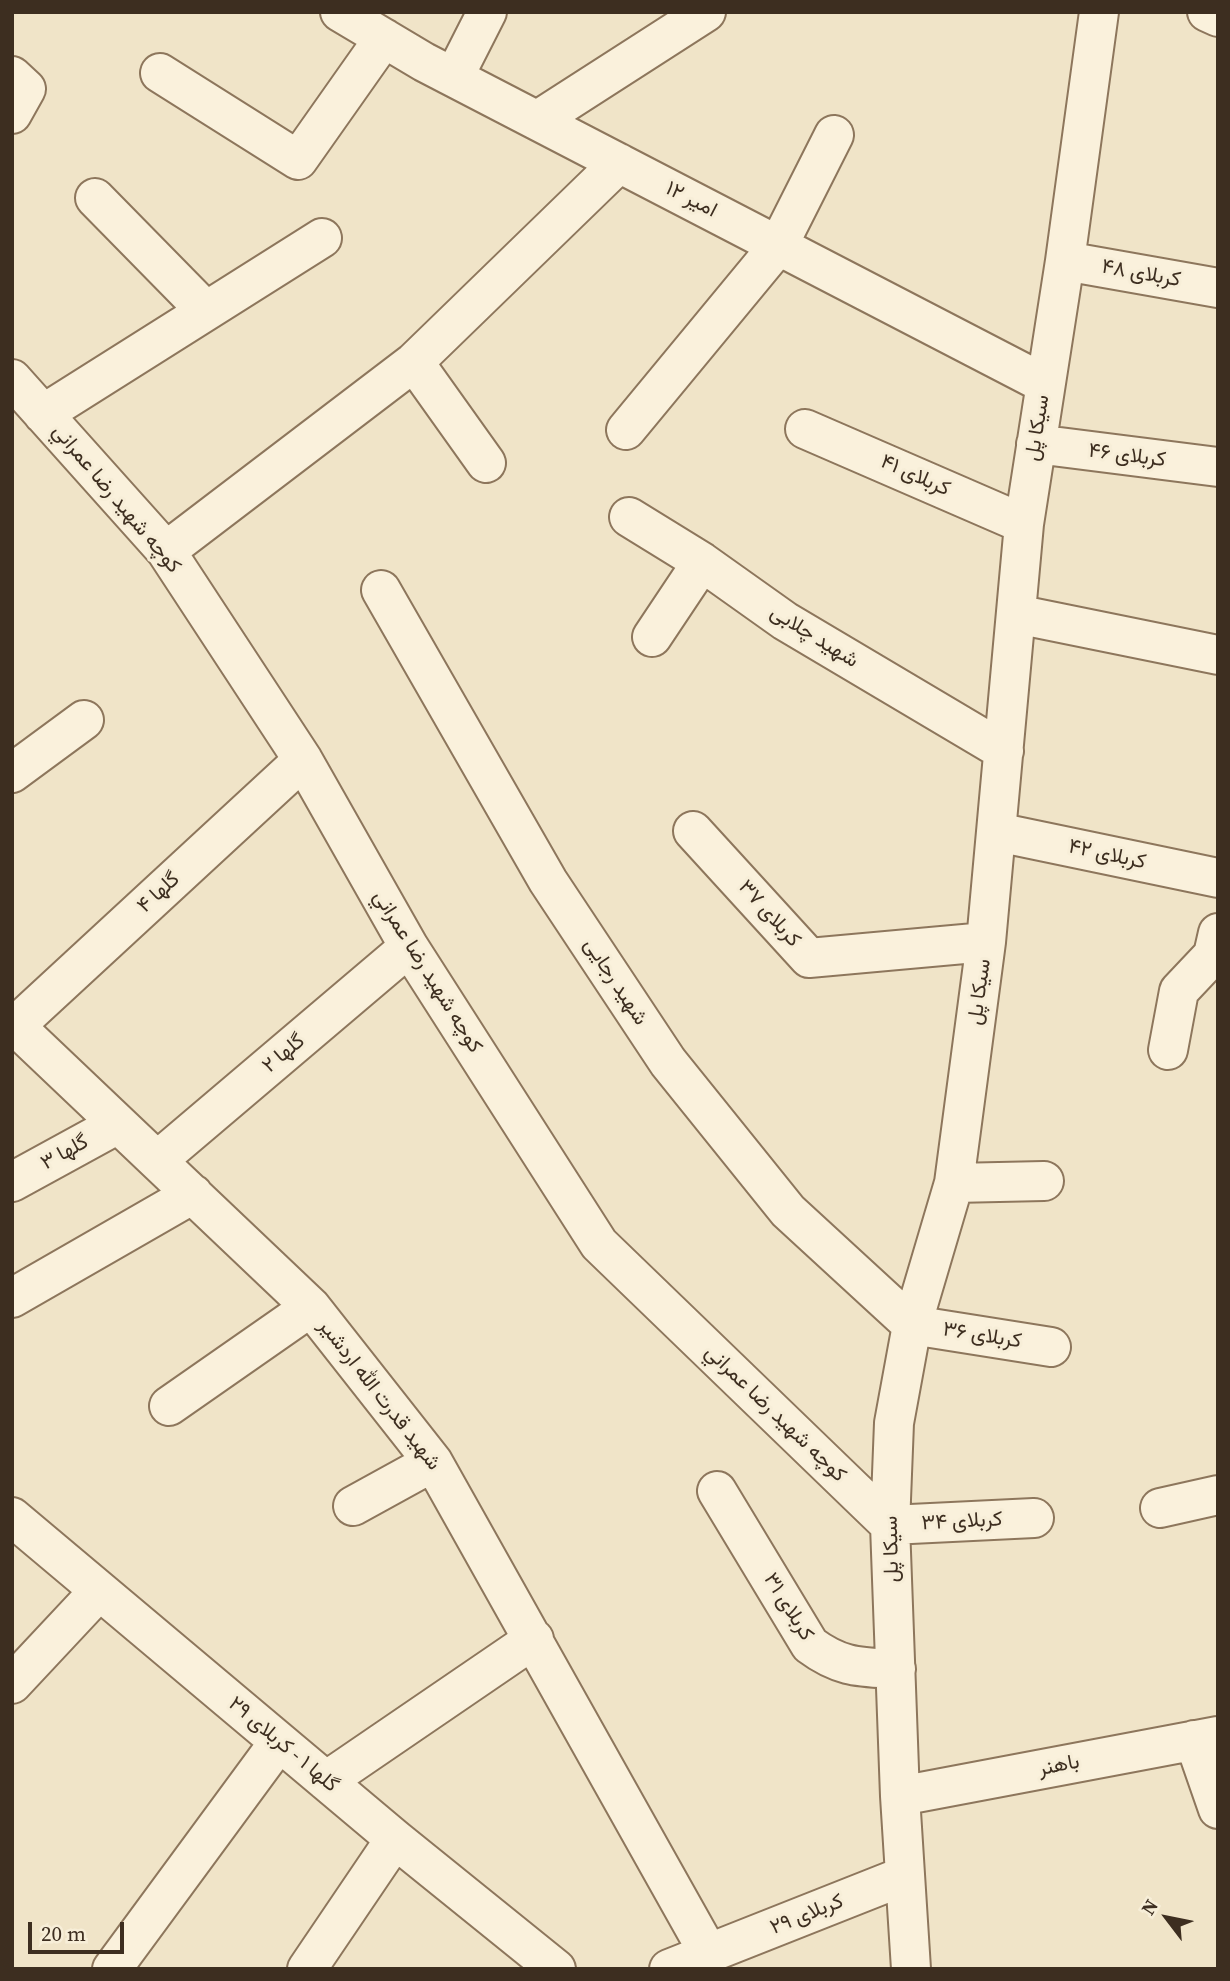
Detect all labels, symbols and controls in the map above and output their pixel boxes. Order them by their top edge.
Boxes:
street label: امير ۱۲ [661,176,721,224]
street label: کربلای ۴۸ [1099,255,1183,293]
street label: سیکا پل [1020,393,1056,463]
street label: كوچه شهيد رضا عمراني [46,419,186,579]
street label: کربلای ۴۶ [1087,439,1167,473]
street label: کربلای ۴۱ [876,450,954,502]
street label: شهید چلابی [765,600,863,674]
street label: کربلای ۴۲ [1066,835,1148,875]
street label: گلها ۴ [133,867,185,919]
street label: کربلای ۳۷ [732,875,806,953]
street label: كوچه شهيد رضا عمراني [367,886,487,1058]
street label: شهید رجایی [578,934,652,1030]
street label: سیکا پل [963,957,997,1027]
street label: گلها ۲ [258,1029,310,1079]
street label: گلها ۳ [37,1130,93,1176]
street label: شهید قدرت الله اردشیر [312,1314,446,1476]
street label: کربلای ۳۶ [941,1317,1023,1355]
street label: كوچه شهيد رضا عمراني [699,1340,851,1488]
street label: کربلای ۳۴ [921,1507,1003,1537]
street label: سیکا پل [879,1515,905,1583]
street label: کربلای ۳۱ [757,1568,819,1646]
street label: گلها ۱ - کربلای ۲۹ [223,1692,343,1798]
street label: باهنر [1036,1750,1082,1782]
north arrow [1132,1883,1202,1953]
street label: کربلای ۲۹ [767,1889,847,1941]
text: N [1134,1894,1164,1920]
scale bar [32,1908,128,1952]
text: 20 m [41,1919,86,1948]

